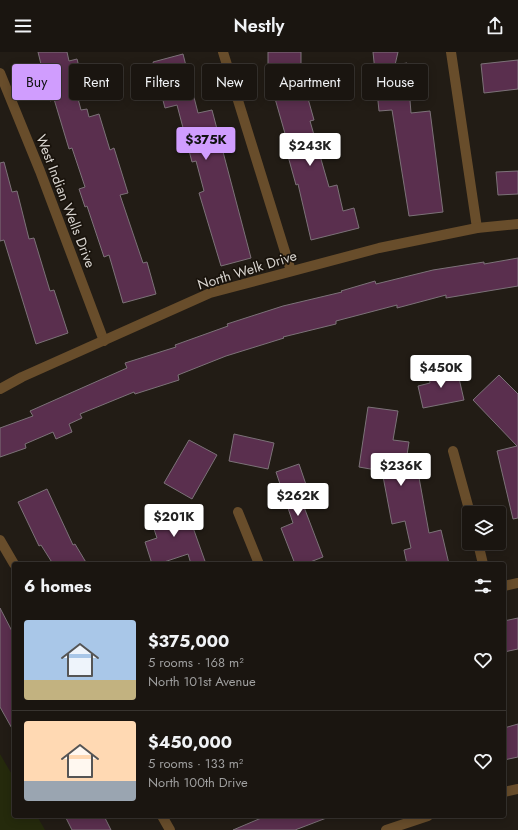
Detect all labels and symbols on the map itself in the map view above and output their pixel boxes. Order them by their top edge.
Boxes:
pin: $375K [178,127,234,161]
street label: West Indian Wells Drive [31,132,101,270]
pin: $243K [282,133,338,167]
street label: North Welk Drive [195,245,299,295]
pin: $450K [413,355,469,389]
pin: $236K [373,453,429,487]
pin: $262K [270,483,326,517]
pin: $201K [146,504,202,538]

